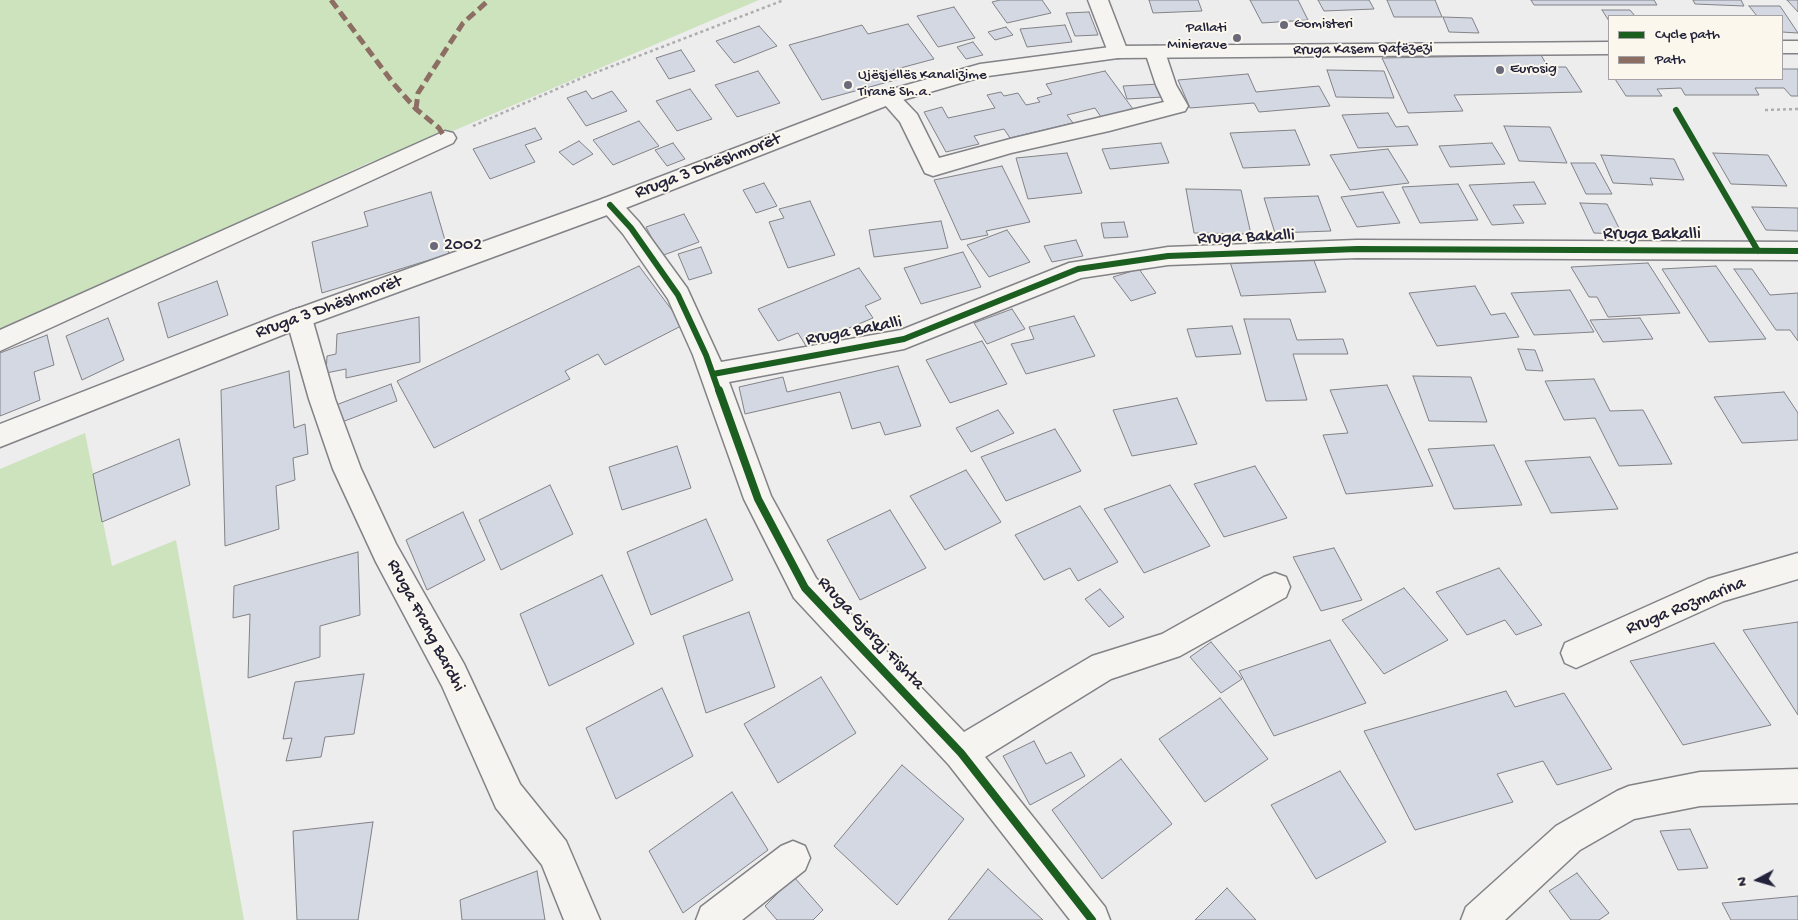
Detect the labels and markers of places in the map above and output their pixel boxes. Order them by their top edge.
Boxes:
place label: Gomisteri [1294,16,1353,34]
marker: Gomisteri [1278,19,1290,31]
place label: Pallati Minierave [1167,20,1227,55]
marker: Pallati Minierave [1231,32,1243,44]
place label: Eurosig [1510,61,1557,79]
marker: Eurosig [1494,64,1506,76]
place label: Ujësjellës Kanalizime Tiranë Sh.a. [858,67,987,102]
marker: Ujësjellës Kanalizime Tiranë Sh.a. [842,79,854,91]
place label: 2002 [444,235,482,257]
marker: 2002 [428,240,440,252]

